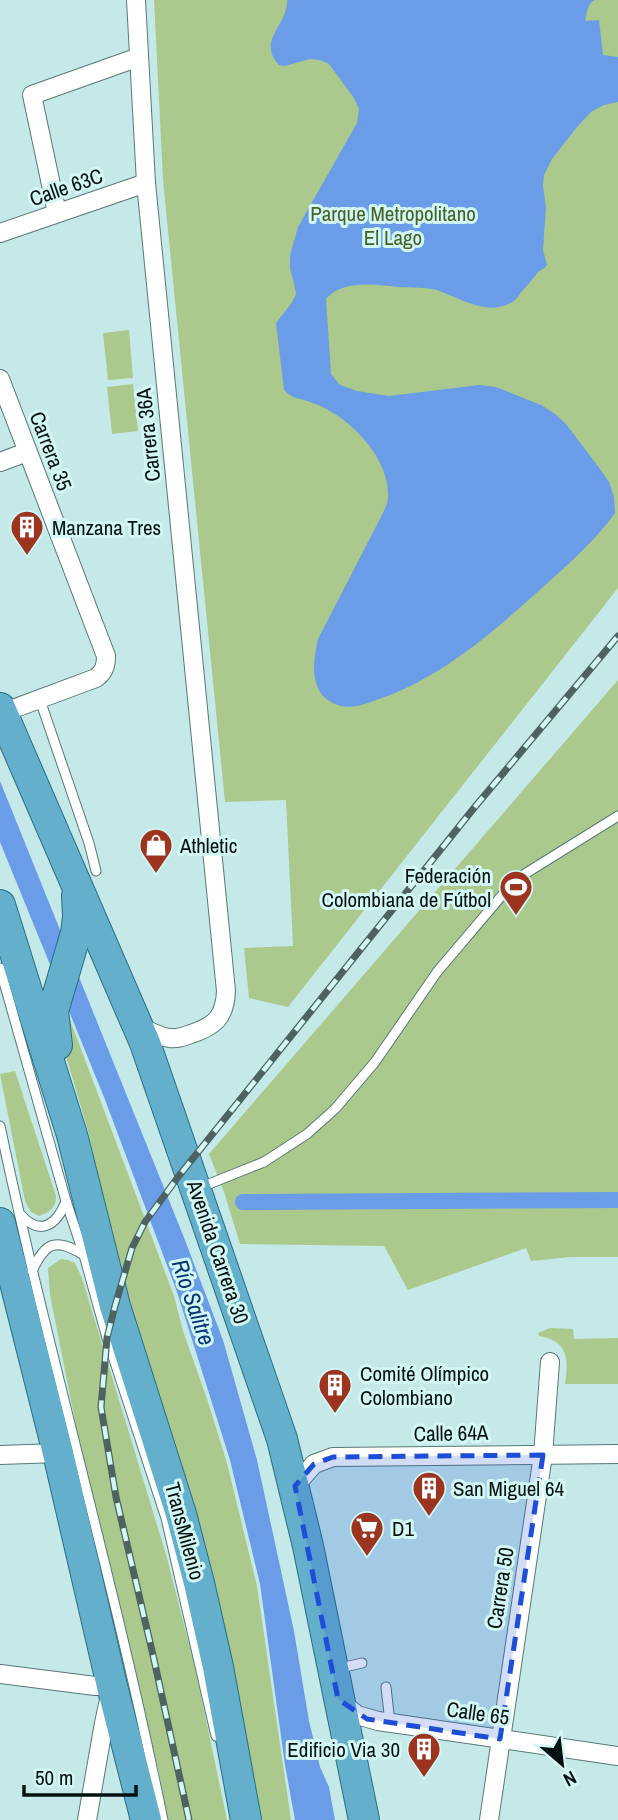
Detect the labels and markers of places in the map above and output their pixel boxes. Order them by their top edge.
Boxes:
building icon: Manzana Tres [8,508,46,557]
place label: Manzana Tres [52,513,161,542]
shop icon: Athletic [137,826,175,875]
place label: Athletic [179,831,237,860]
place label: Federación Colombiana de Fútbol [322,861,491,914]
sports icon: Federación Colombiana de Fútbol [497,868,535,917]
place label: Comité Olímpico Colombiano [360,1359,489,1412]
building icon: Comité Olímpico Colombiano [316,1366,354,1415]
building icon: San Miguel 64 [410,1469,448,1518]
place label: San Miguel 64 [453,1474,564,1503]
supermarket icon: D1 [348,1509,386,1558]
place label: D1 [392,1514,414,1543]
building icon: Edificio Via 30 [405,1730,443,1779]
place label: Edificio Via 30 [287,1735,400,1764]

